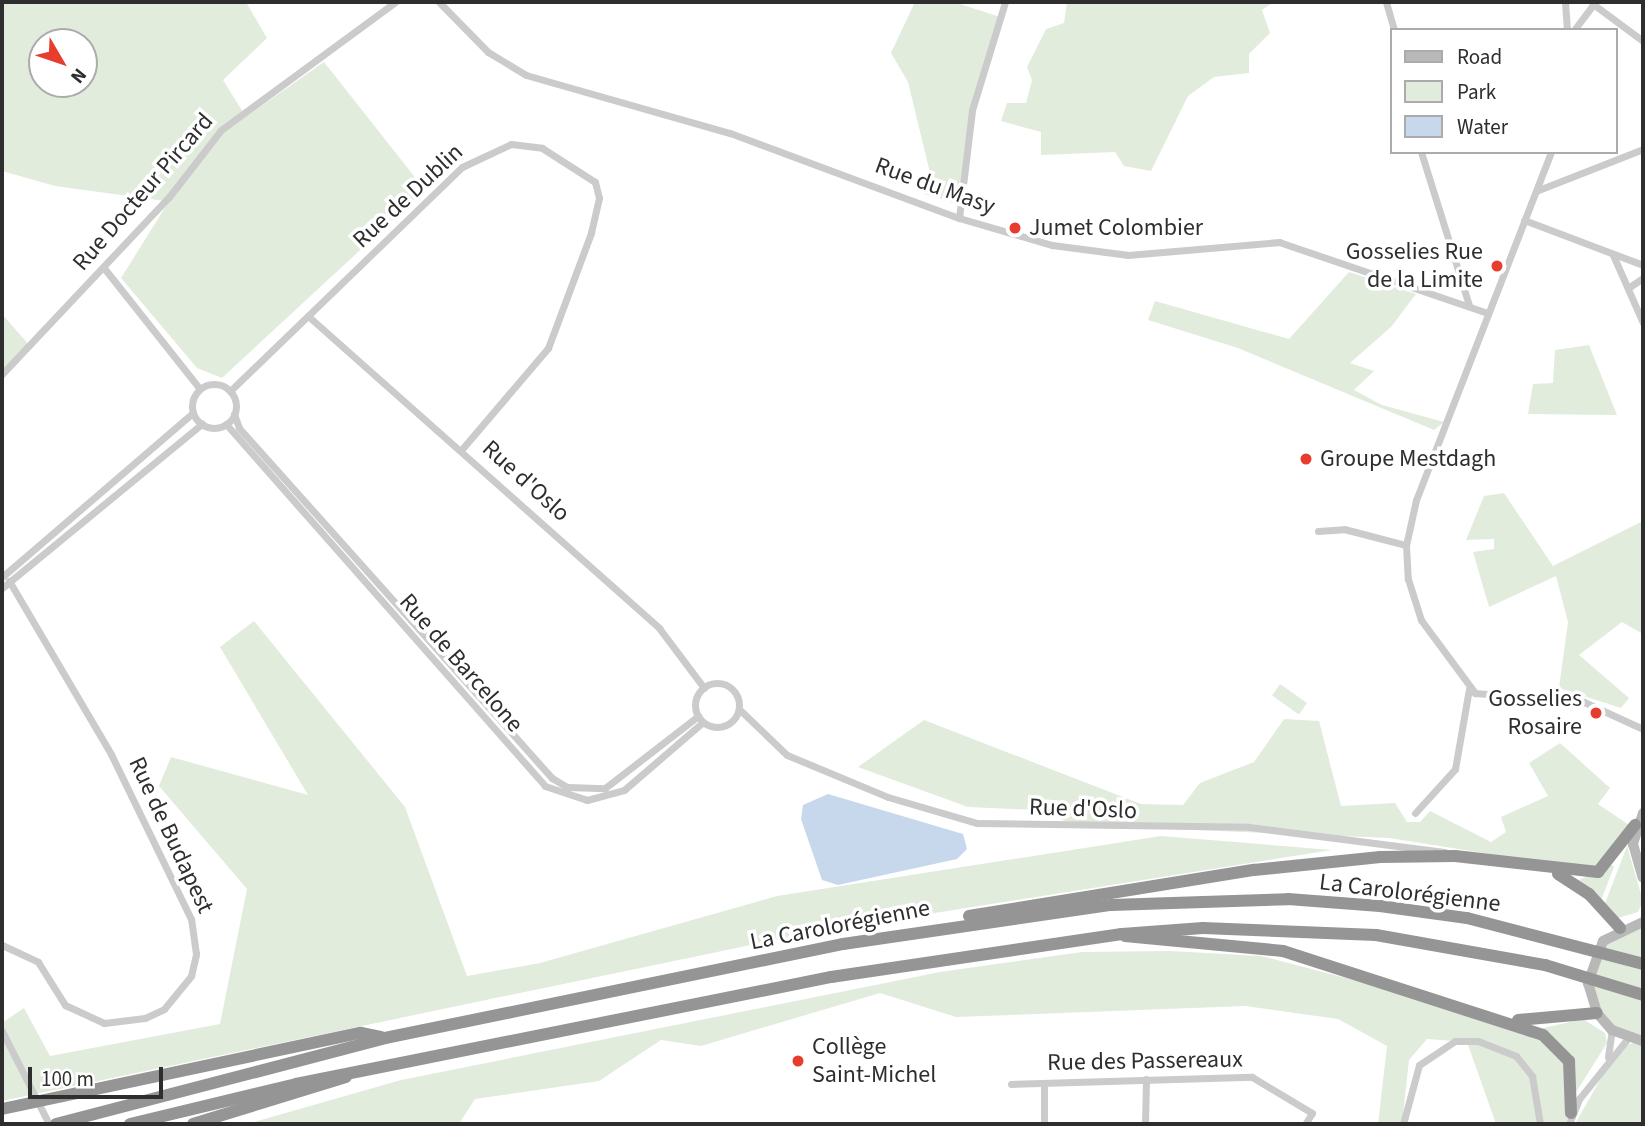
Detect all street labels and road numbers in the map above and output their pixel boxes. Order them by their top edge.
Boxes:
street label: Rue Docteur Pircard [67,107,219,277]
street label: Rue de Dublin [347,138,469,254]
street label: Rue du Masy [871,151,999,221]
street label: Rue d'Oslo [476,434,576,528]
street label: Rue de Barcelone [393,588,529,738]
street label: Rue de Budapest [122,752,220,918]
street label: Rue d'Oslo [1029,793,1137,825]
street label: La Carolorégienne [1318,868,1502,918]
street label: La Carolorégienne [748,893,932,957]
street label: Rue des Passereaux [1047,1045,1243,1077]

